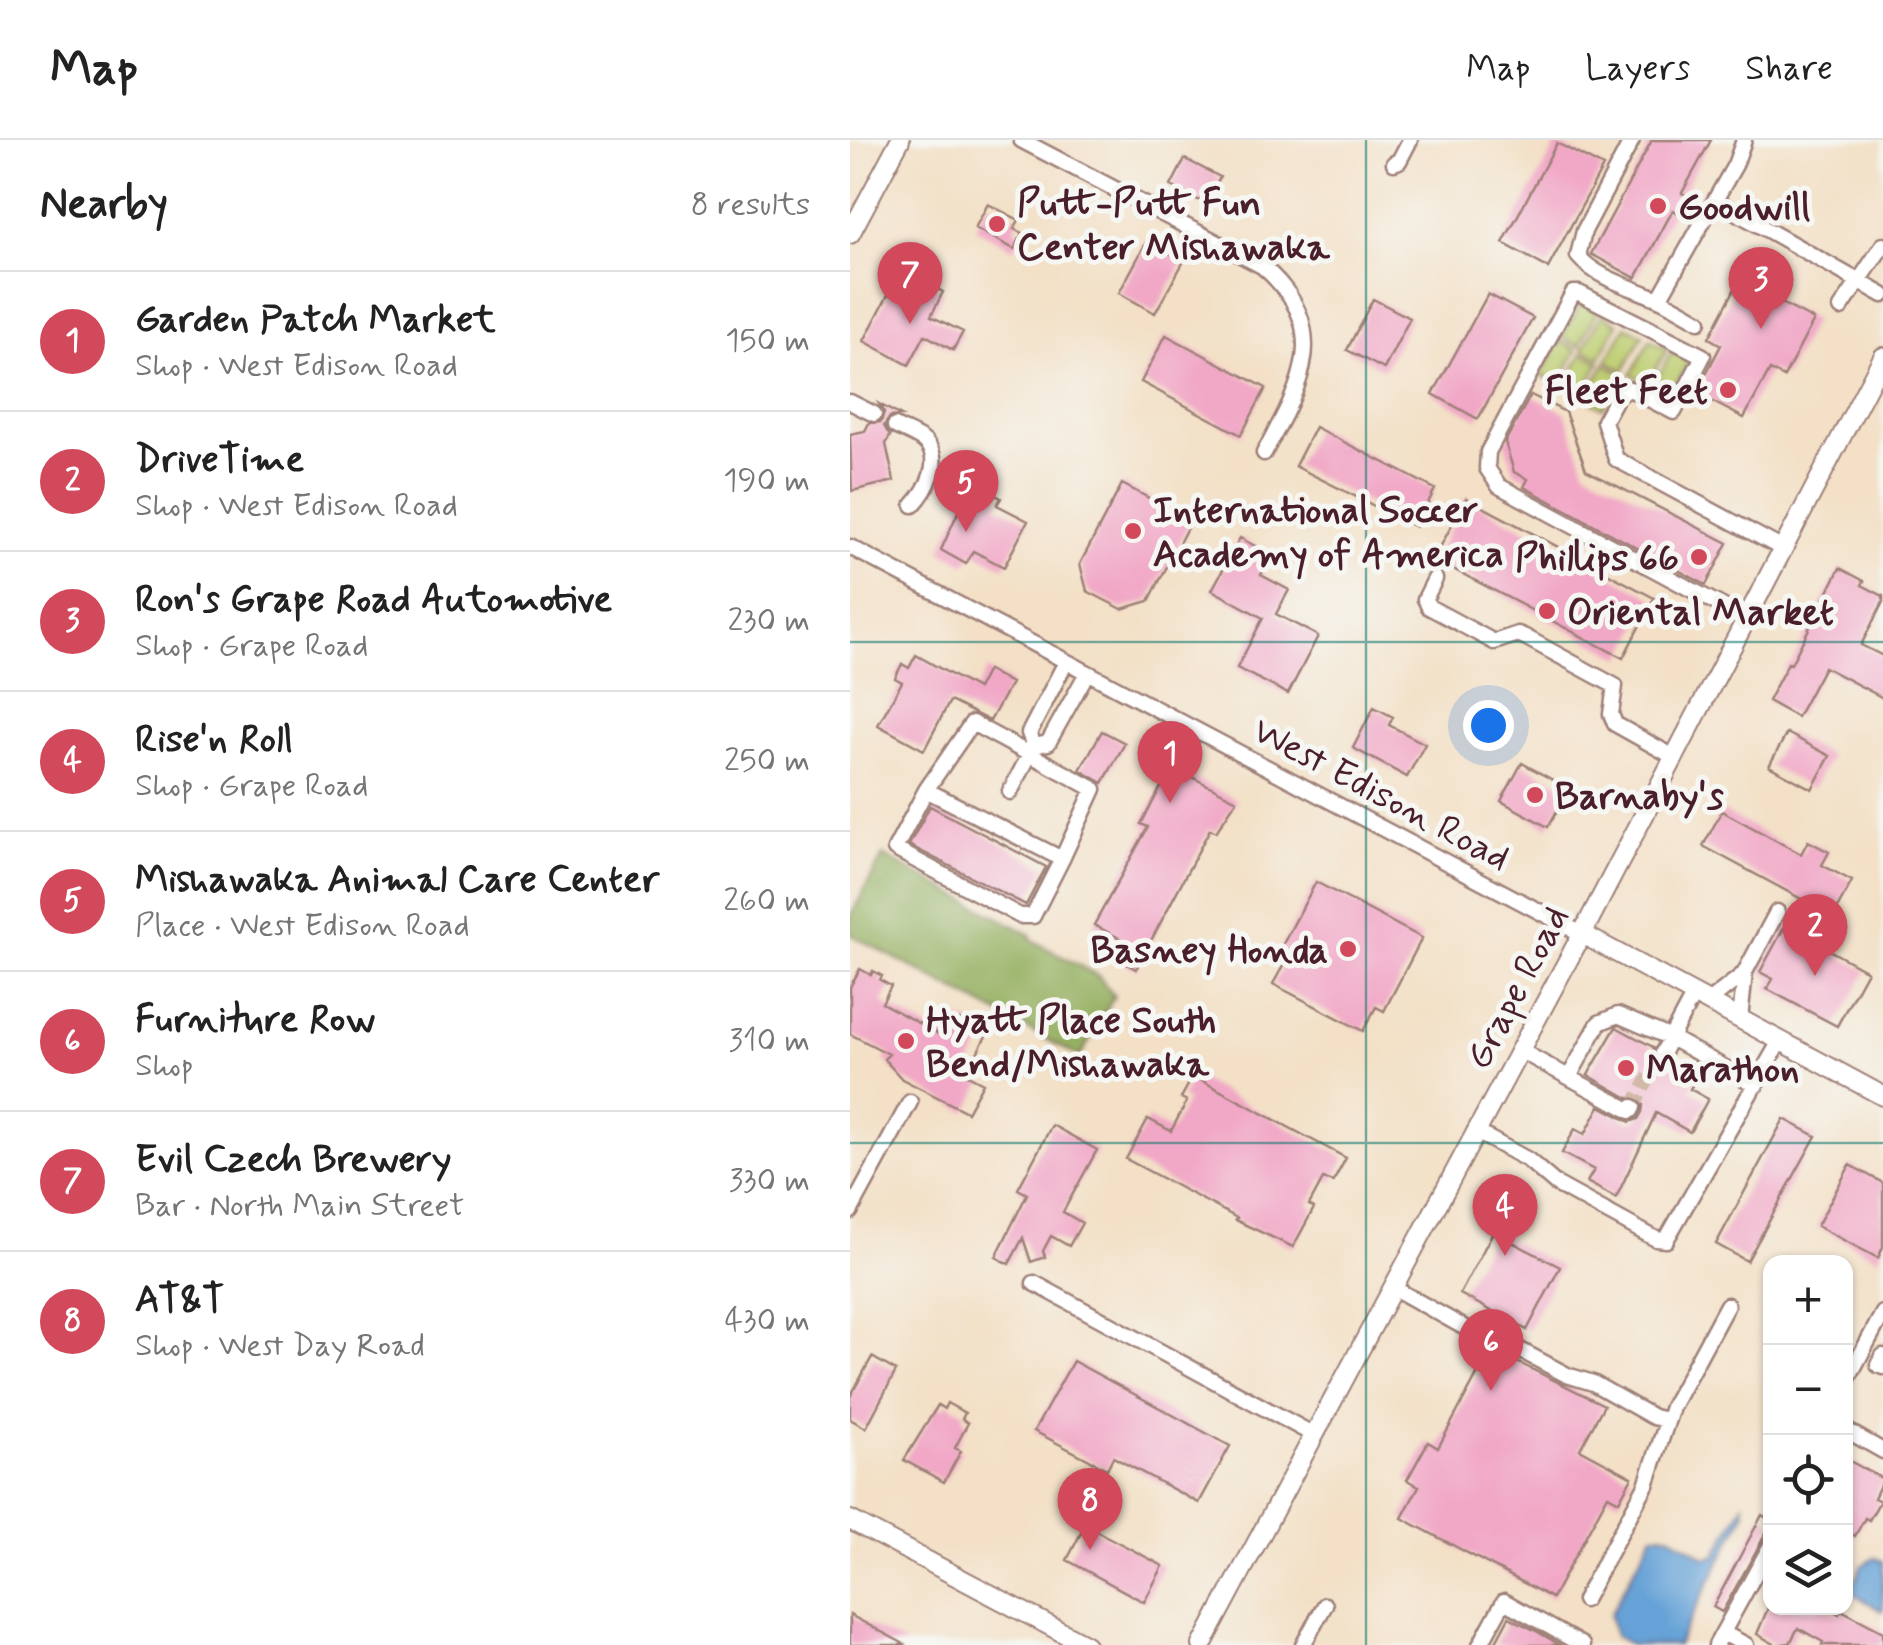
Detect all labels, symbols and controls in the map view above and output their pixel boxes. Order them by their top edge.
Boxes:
text: Map [50,38,138,101]
text: Map [1466,46,1530,92]
text: Layers [1585,46,1690,92]
text: Share [1745,46,1833,92]
text: Nearby [40,178,168,233]
place label: Putt-Putt Fun Center Mishawaka [1017,180,1331,273]
text: 8 results [691,184,810,226]
place label: Goodwill [1678,184,1810,233]
marker: Goodwill [1647,195,1669,217]
marker: Putt-Putt Fun Center Mishawaka [986,213,1008,235]
pin: 7 [878,241,942,324]
pin: 3 [1728,246,1794,329]
text: Garden Patch Market [135,296,496,345]
text: 1 [65,320,80,362]
text: 150 m [725,320,810,362]
text: Shop · West Edison Road [135,345,458,387]
place label: Fleet Feet [1545,368,1708,417]
marker: Fleet Feet [1717,379,1739,401]
text: DriveTime [135,436,304,485]
pin: 5 [934,450,998,532]
text: 2 [65,460,80,502]
text: 190 m [723,460,810,502]
text: Shop · West Edison Road [135,485,458,527]
place label: International Soccer Academy of America [1153,487,1504,580]
marker: International Soccer Academy of America [1122,520,1144,542]
place label: Phillips 66 [1515,535,1679,584]
marker: Phillips 66 [1688,546,1710,568]
text: Ron's Grape Road Automotive [135,576,612,625]
place label: Oriental Market [1567,589,1834,638]
text: 3 [65,600,80,642]
text: 230 m [727,600,810,642]
marker: Oriental Market [1536,600,1558,622]
text: Shop · Grape Road [135,625,368,667]
your location [1463,700,1514,751]
street label: West Edison Road [1244,707,1518,884]
text: Rise'n Roll [135,716,293,765]
pin: 1 [1138,720,1202,803]
text: 4 [63,740,82,782]
text: 250 m [724,740,810,782]
text: Shop · Grape Road [135,765,368,807]
place label: Barnaby's [1555,773,1724,822]
marker: Barnaby's [1524,784,1546,806]
text: Mishawaka Animal Care Center [135,856,659,905]
text: 5 [63,880,82,922]
text: 260 m [723,880,810,922]
pin: 2 [1782,894,1848,976]
street label: Grape Road [1455,898,1582,1078]
text: Place · West Edison Road [135,905,470,947]
place label: Basney Honda [1090,927,1328,976]
marker: Basney Honda [1337,938,1359,960]
text: Furniture Row [135,996,375,1045]
place label: Hyatt Place South Bend/Mishawaka [926,997,1216,1090]
text: 6 [64,1020,81,1062]
text: 310 m [728,1020,810,1062]
marker: Hyatt Place South Bend/Mishawaka [895,1030,917,1052]
text: Shop [135,1045,194,1087]
place label: Marathon [1646,1046,1799,1095]
marker: Marathon [1615,1057,1637,1079]
text: Evil Czech Brewery [135,1136,451,1185]
text: 7 [63,1160,82,1202]
text: 330 m [729,1160,810,1202]
pin: 4 [1472,1174,1538,1256]
text: Bar · North Main Street [135,1185,464,1227]
map controls [1763,1255,1853,1615]
button: + [1763,1255,1853,1345]
text: AT&T [135,1276,224,1325]
text: 8 [63,1300,82,1342]
text: 430 m [724,1300,810,1342]
pin: 6 [1458,1308,1524,1391]
text: Shop · West Day Road [135,1325,425,1367]
button: − [1763,1345,1853,1435]
button: locate [1763,1435,1853,1525]
pin: 8 [1058,1468,1122,1550]
button: layers [1763,1525,1853,1615]

